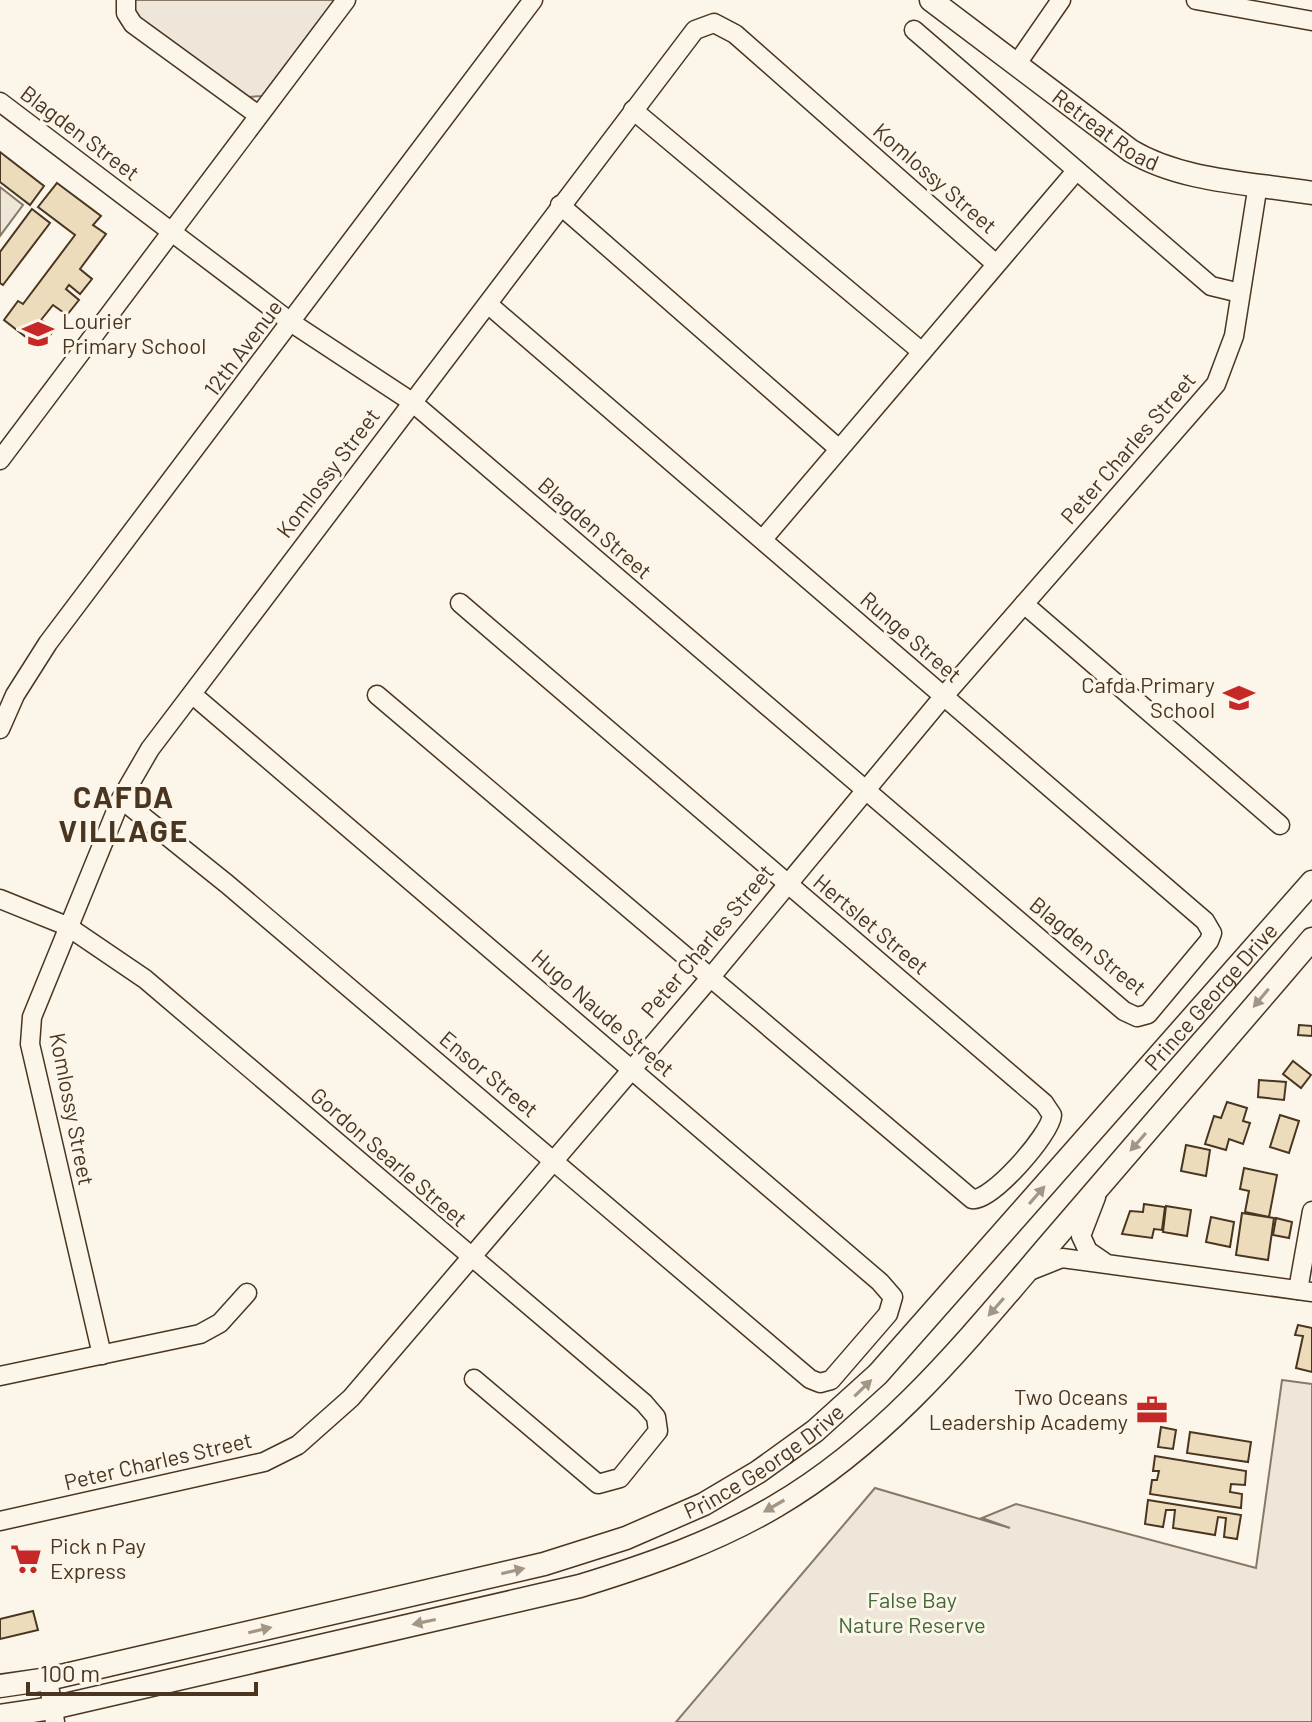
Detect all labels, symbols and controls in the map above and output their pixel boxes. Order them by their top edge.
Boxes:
street label: Blagden Street [16,79,145,185]
street label: Retreat Road [1048,83,1163,175]
street label: Komlossy Street [869,117,1003,238]
street label: 12th Avenue [198,294,287,401]
place label: Lourier Primary School [62,307,206,358]
school or university icon: Lourier Primary School [21,317,55,351]
street label: Peter Charles Street [1054,366,1200,528]
street label: Komlossy Street [270,403,384,542]
street label: Blagden Street [534,471,658,584]
street label: Runge Street [856,585,967,687]
place label: Cafda Primary School [1081,671,1215,722]
school or university icon: Cafda Primary School [1222,681,1256,715]
district label: CAFDA VILLAGE [59,778,189,848]
street label: Peter Charles Street [635,858,778,1022]
street label: Hertslet Street [809,868,934,979]
street label: Blagden Street [1025,890,1152,1000]
street label: Prince George Drive [1138,917,1282,1075]
street label: Hugo Naude Street [527,943,680,1081]
one-way arrow [1253,988,1270,1008]
street label: Ensor Street [435,1025,544,1122]
street label: Komlossy Street [45,1030,101,1187]
street label: Gordon Searle Street [306,1081,473,1231]
one-way arrow [1130,1132,1147,1152]
one-way arrow [1027,1185,1045,1204]
one-way arrow [988,1297,1005,1317]
one-way arrow [853,1380,872,1398]
place label: Two Oceans Leadership Academy [929,1383,1128,1434]
office icon: Two Oceans Leadership Academy [1135,1393,1169,1427]
street label: Prince George Drive [679,1398,848,1523]
street label: Peter Charles Street [61,1426,254,1494]
one-way arrow [763,1499,785,1513]
place label: Pick n Pay Express [50,1532,146,1583]
supermarket icon: Pick n Pay Express [9,1542,43,1576]
one-way arrow [501,1564,526,1577]
park label: False Bay Nature Reserve [838,1586,986,1637]
one-way arrow [411,1616,436,1629]
one-way arrow [248,1623,273,1636]
scale bar [28,1646,256,1696]
text: 100 m [40,1658,100,1687]

